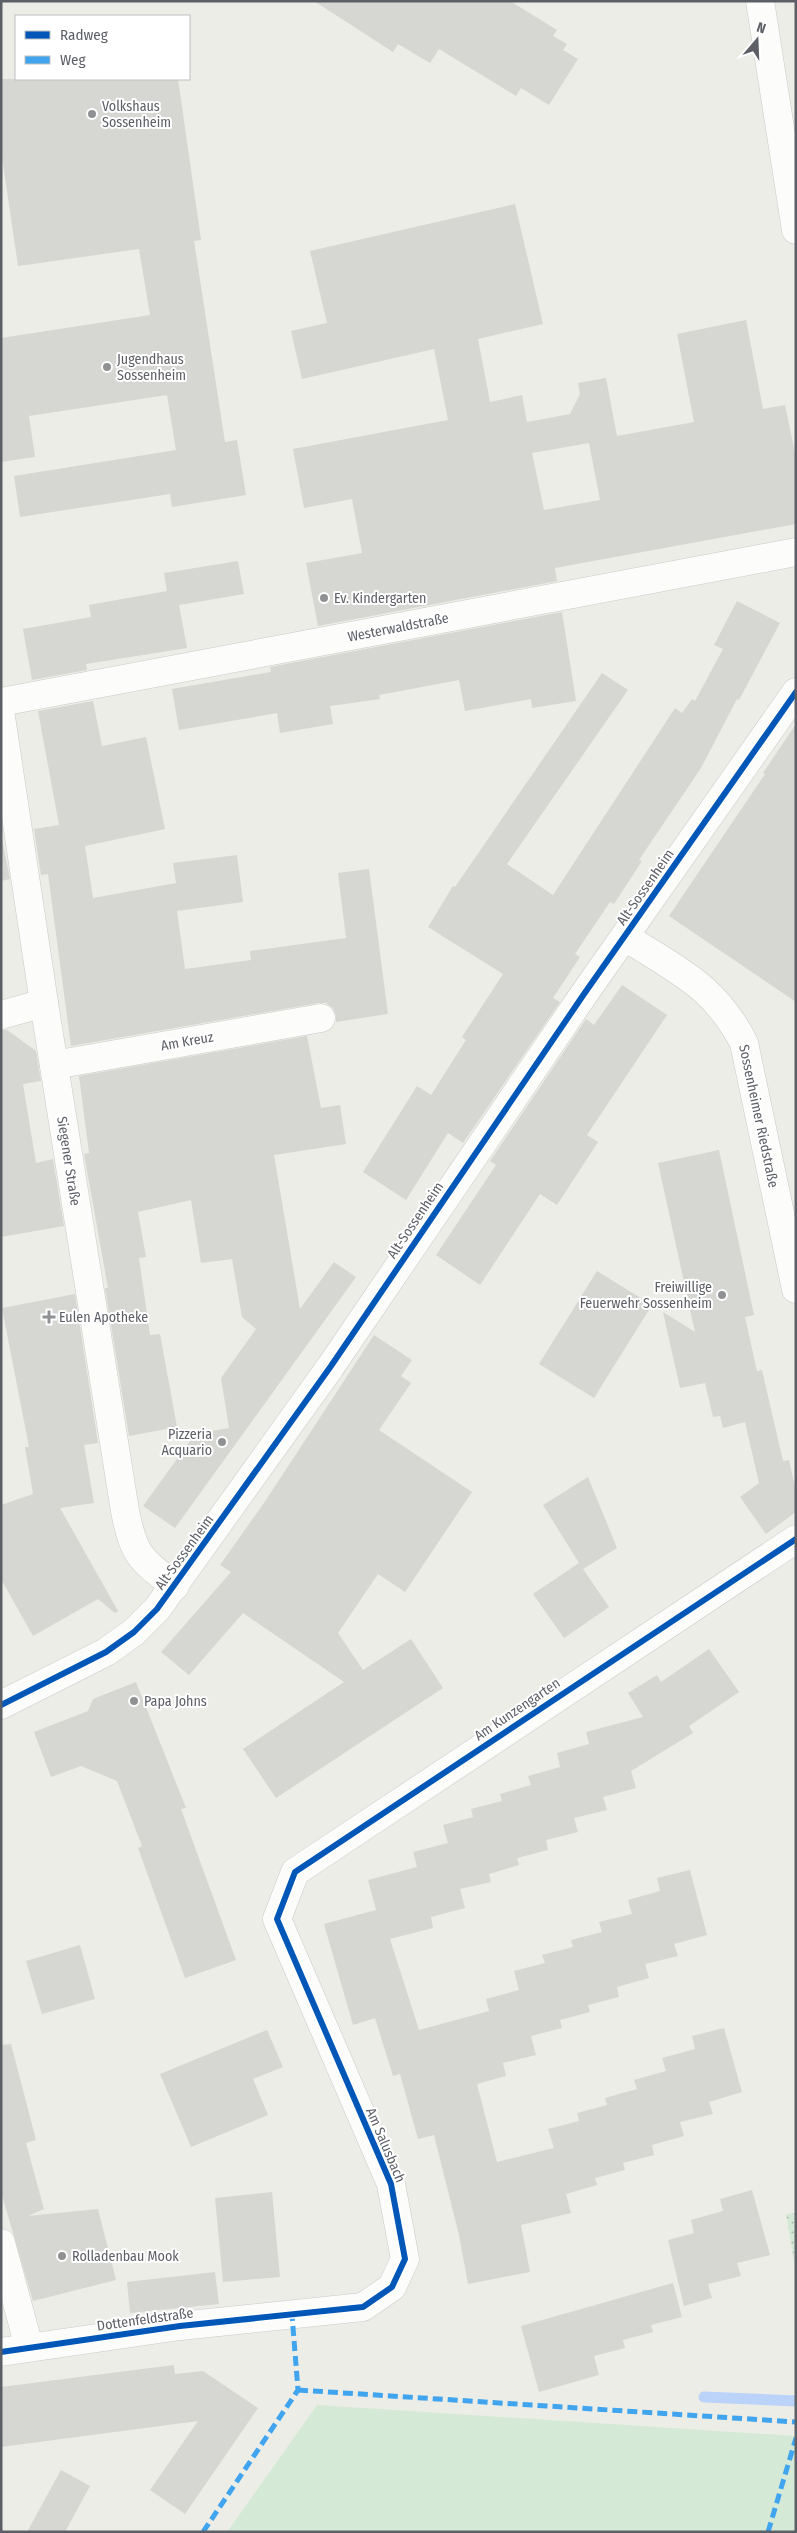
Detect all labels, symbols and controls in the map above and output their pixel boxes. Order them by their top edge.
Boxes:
legend [15,15,190,80]
north arrow [732,15,782,65]
text: N [754,19,768,38]
text: Radweg [60,26,108,44]
text: Weg [60,51,86,69]
place label: Volkshaus Sossenheim [102,98,171,131]
marker: Volkshaus Sossenheim [86,108,98,120]
place label: Jugendhaus Sossenheim [117,351,186,384]
marker: Jugendhaus Sossenheim [101,361,113,373]
place label: Ev. Kindergarten [334,590,426,607]
marker: Ev. Kindergarten [318,592,330,604]
street label: Westerwaldstraße [346,609,450,646]
street label: Alt-Sossenheim [613,846,678,928]
street label: Am Kreuz [159,1028,215,1054]
street label: Sossenheimer Riedstraße [735,1043,782,1189]
street label: Siegener Straße [53,1115,84,1207]
street label: Alt-Sossenheim [384,1179,447,1262]
place label: Freiwillige Feuerwehr Sossenheim [580,1279,712,1312]
marker: Freiwillige Feuerwehr Sossenheim [716,1289,728,1301]
place label: Eulen Apotheke [59,1309,148,1326]
marker: Eulen Apotheke [43,1311,55,1323]
place label: Pizzeria Acquario [161,1426,212,1459]
marker: Pizzeria Acquario [216,1436,228,1448]
street label: Alt-Sossenheim [151,1511,217,1593]
street label: Am Kunzengarten [471,1674,563,1744]
place label: Papa Johns [144,1693,207,1710]
marker: Papa Johns [128,1695,140,1707]
street label: Am Salusbach [362,2105,409,2185]
place label: Rolladenbau Mook [72,2248,179,2265]
marker: Rolladenbau Mook [56,2250,68,2262]
street label: Dottenfeldstraße [96,2304,194,2335]

